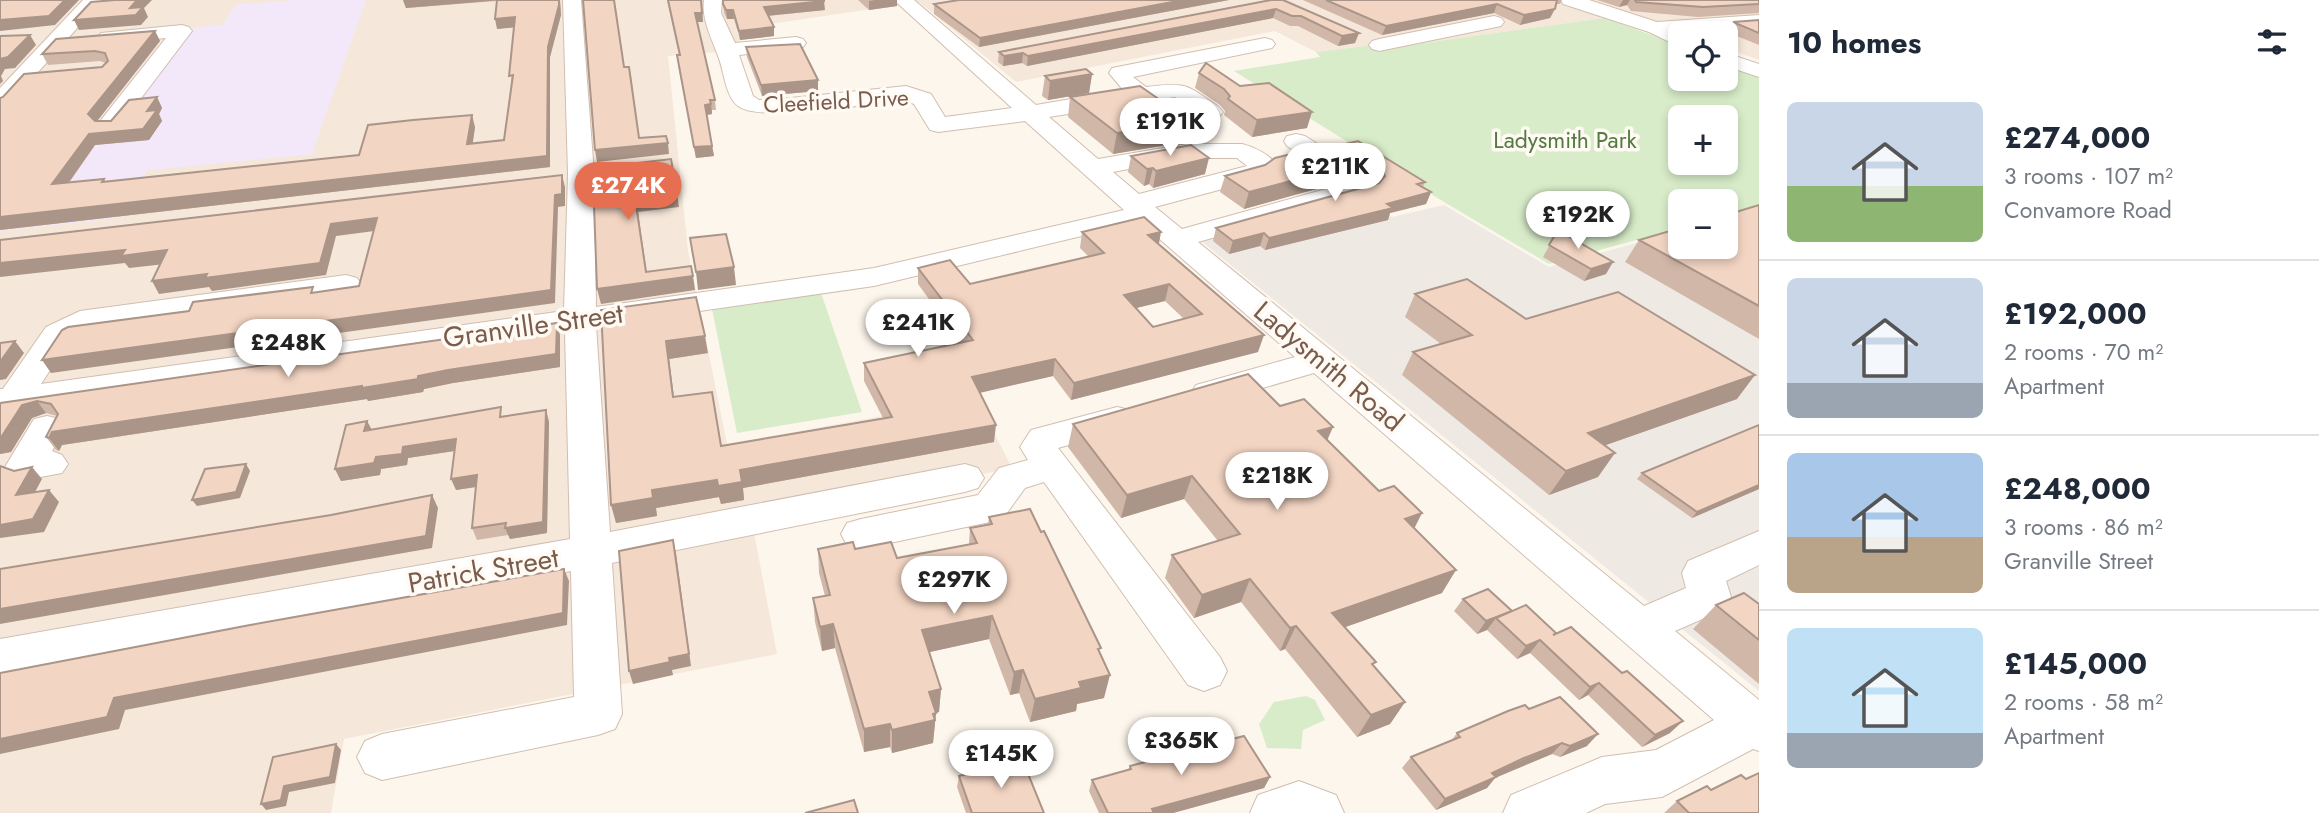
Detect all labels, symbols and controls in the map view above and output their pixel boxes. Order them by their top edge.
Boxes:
map controls [1668,21,1738,259]
button: locate [1668,21,1738,91]
text: 10 homes [1787,21,1921,64]
icon: filters [2253,23,2291,61]
street label: Cleefield Drive [762,80,910,122]
pin: £191K [1121,99,1219,158]
text: £191K [1136,104,1204,138]
button: + [1668,105,1738,175]
text: £274,000 [2004,116,2150,159]
park label: Ladysmith Park [1493,123,1638,157]
icon: home [1843,130,1927,214]
pin: £211K [1286,144,1384,203]
text: £211K [1301,149,1369,183]
text: 3 rooms · 107 m² [2004,159,2173,193]
pin: £274K [579,162,677,222]
text: £274K [590,168,666,202]
button: − [1668,189,1738,259]
pin: £192K [1529,191,1627,251]
text: Convamore Road [2004,193,2172,227]
text: £192K [1542,197,1614,231]
street label: Ladysmith Road [1245,291,1413,442]
text: £192,000 [2004,292,2147,335]
street label: Granville Street [440,293,626,358]
pin: £241K [869,300,967,359]
text: £241K [882,305,954,339]
icon: home [1843,306,1927,390]
pin: £248K [239,320,337,379]
text: £248K [250,325,326,359]
text: 2 rooms · 70 m² [2004,335,2163,369]
text: Apartment [2004,369,2104,403]
pin: £218K [1228,452,1326,512]
text: £218K [1241,458,1313,492]
text: £248,000 [2004,467,2151,510]
icon: home [1843,481,1927,565]
text: 3 rooms · 86 m² [2004,510,2163,544]
street label: Patrick Street [404,537,562,604]
text: Granville Street [2004,544,2153,578]
pin: £297K [905,556,1003,616]
text: £297K [917,562,991,596]
text: £145,000 [2004,642,2147,685]
icon: home [1843,656,1927,740]
text: 2 rooms · 58 m² [2004,685,2163,719]
pin: £365K [1132,718,1230,777]
text: Apartment [2004,719,2104,753]
text: £365K [1144,723,1218,757]
pin: £145K [952,730,1050,790]
text: £145K [965,736,1037,770]

